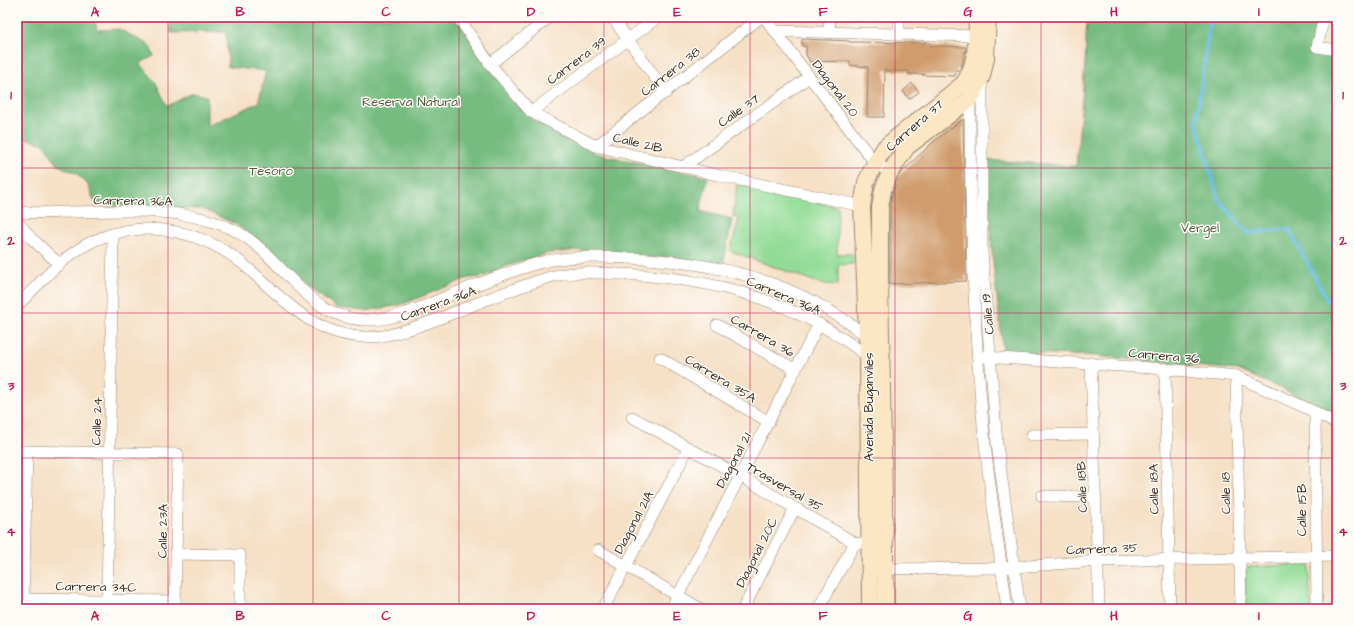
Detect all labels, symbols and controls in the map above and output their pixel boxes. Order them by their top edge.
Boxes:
text: A [91,3,100,21]
text: B [235,3,245,21]
text: C [381,3,391,21]
text: D [527,3,536,21]
text: E [673,3,681,21]
text: F [818,3,828,21]
text: G [963,3,973,21]
text: H [1110,3,1118,21]
text: I [1258,3,1260,21]
street label: Carrera 39 [543,32,610,89]
street label: Carrera 38 [637,42,705,101]
street label: Diagonal 20 [807,56,863,121]
text: 1 [10,86,12,104]
text: 1 [1342,86,1344,104]
street label: Calle 37 [714,90,763,132]
park label: Reserva Natural [362,93,460,111]
street label: Carrera 37 [882,96,947,156]
street label: Calle 21B [611,129,664,157]
park label: Tesoro [249,162,293,180]
street label: Carrera 36A [93,191,173,211]
park label: Vergel [1181,219,1219,238]
text: 2 [6,232,15,250]
text: 2 [1338,232,1347,250]
street label: Carrera 36A [744,272,824,320]
street label: Carrera 36A [398,282,479,326]
street label: Calle 19 [977,293,999,335]
street label: Carrera 36 [727,310,798,361]
street label: Carrera 36 [1128,344,1200,368]
street label: Carrera 35A [681,350,760,408]
street label: Avenida Buganviles [860,352,879,462]
text: 3 [7,377,15,395]
text: 3 [1339,377,1347,395]
street label: Calle 24 [87,396,107,446]
street label: Diagonal 21 [712,429,757,492]
street label: Trasversal 35 [743,458,826,516]
street label: Calle 18B [1072,461,1092,513]
street label: Calle 18A [1145,463,1163,514]
street label: Calle 18 [1217,471,1235,514]
street label: Calle 15B [1293,484,1311,536]
street label: Diagonal 21A [610,487,659,558]
street label: Calle 23A [154,503,172,558]
street label: Diagonal 20C [732,514,783,591]
text: 4 [7,523,16,541]
text: 4 [1339,523,1348,541]
street label: Carrera 35 [1066,539,1138,559]
street label: Carrera 34C [55,577,137,597]
text: A [91,607,100,625]
text: B [235,607,245,625]
text: C [381,607,391,625]
text: D [527,607,536,625]
text: E [673,607,681,625]
text: F [818,607,828,625]
text: G [963,607,973,625]
text: H [1110,607,1118,625]
text: I [1258,607,1260,625]

